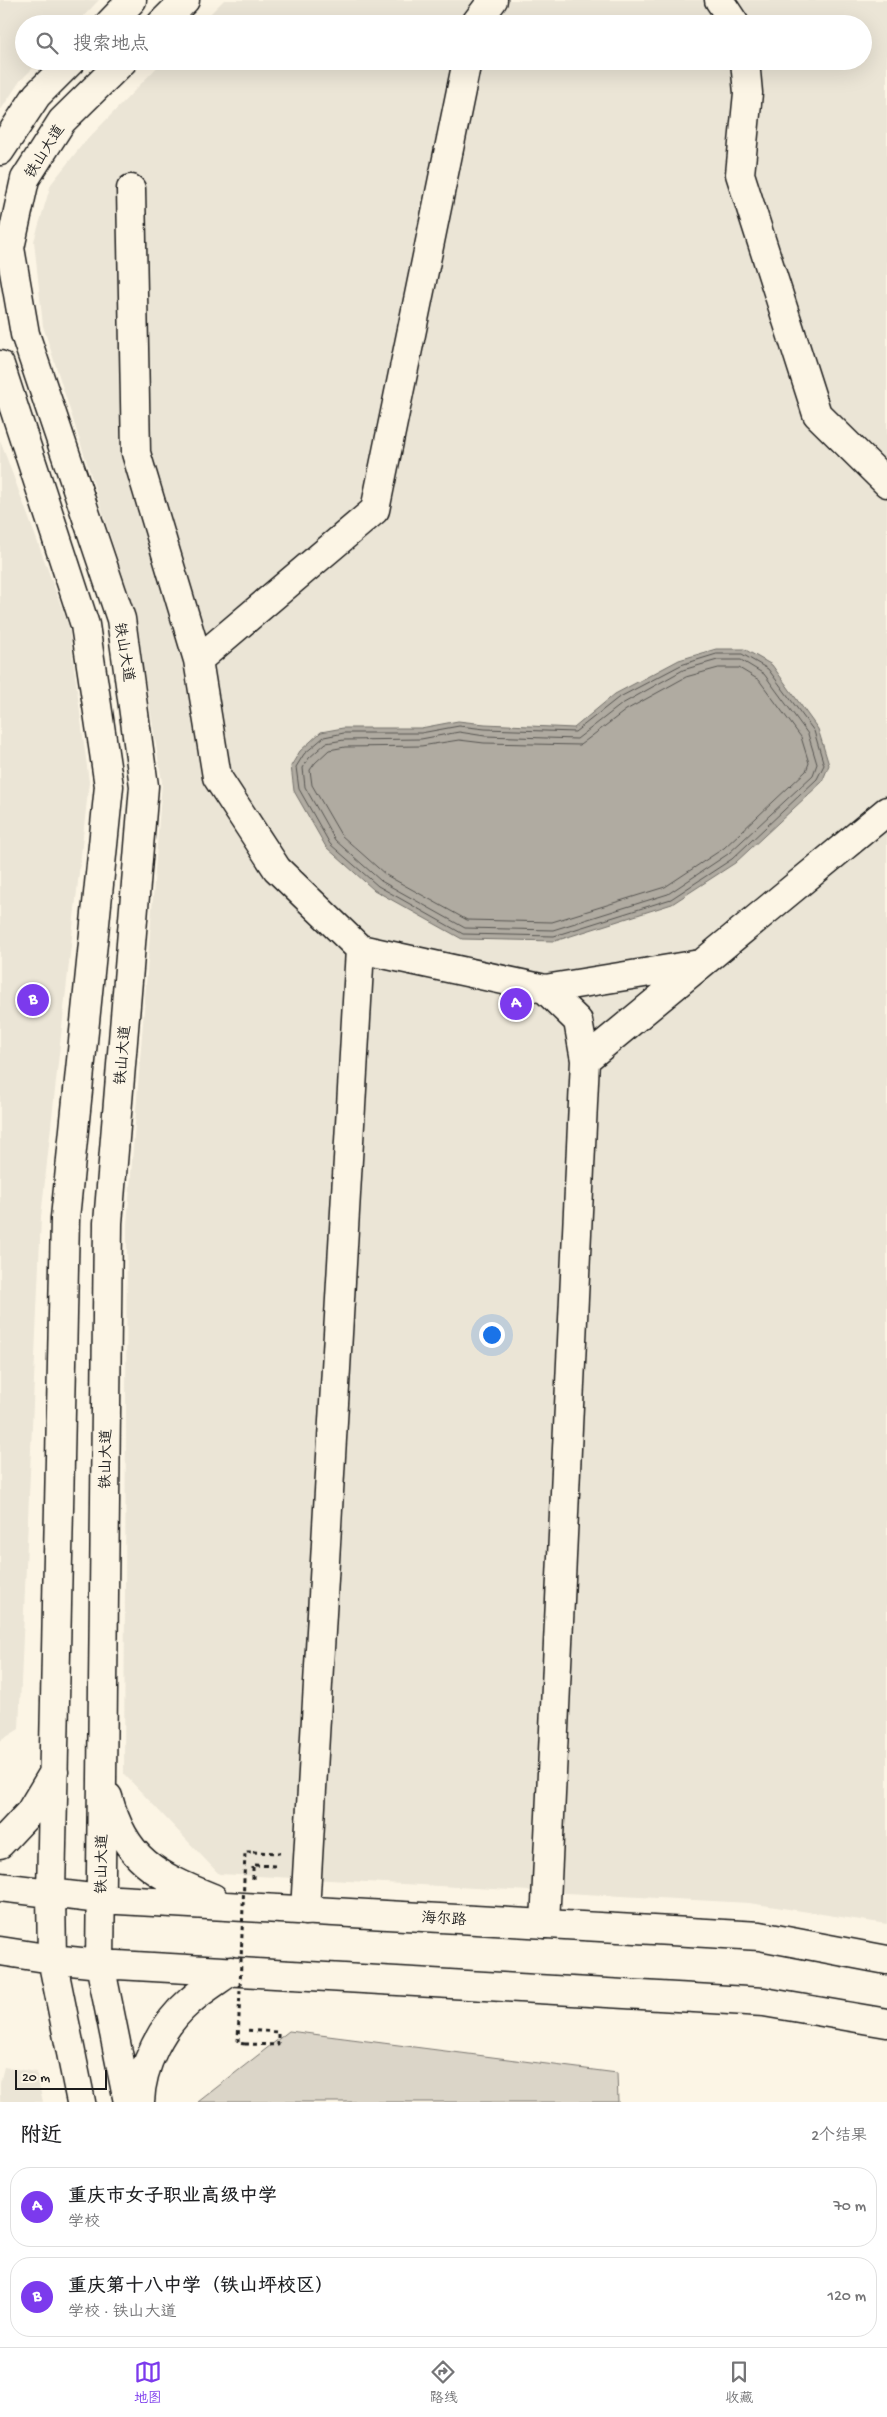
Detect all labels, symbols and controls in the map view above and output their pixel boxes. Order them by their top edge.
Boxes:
search box [15,15,872,70]
icon: search [33,29,61,57]
text: 搜索地点 [73,34,149,57]
street label: 铁山大道 [22,122,69,182]
street label: 铁山大道 [109,621,137,683]
pin: B [17,981,49,1019]
pin: A [500,985,532,1023]
street label: 铁山大道 [112,1024,136,1086]
your location [479,1322,505,1348]
street label: 铁山大道 [97,1429,117,1489]
street label: 铁山大道 [93,1834,113,1894]
street label: 海尔路 [421,1910,467,1930]
scale bar [15,2067,108,2090]
text: 20 m [22,2070,50,2087]
text: 附近 [20,2125,62,2150]
text: 2个结果 [811,2128,867,2147]
text: 重庆市女子职业高级中学 [68,2186,277,2209]
text: A [32,2198,42,2217]
text: 70 m [833,2198,866,2217]
text: 学校 [68,2214,100,2233]
text: 重庆第十八中学（铁山坪校区） [68,2276,334,2299]
text: B [33,2288,41,2307]
text: 120 m [827,2288,866,2307]
text: 学校 · 铁山大道 [68,2304,177,2323]
tab: 地图 [134,2358,162,2408]
tab: 路线 [429,2358,457,2408]
tab: 收藏 [725,2358,753,2408]

